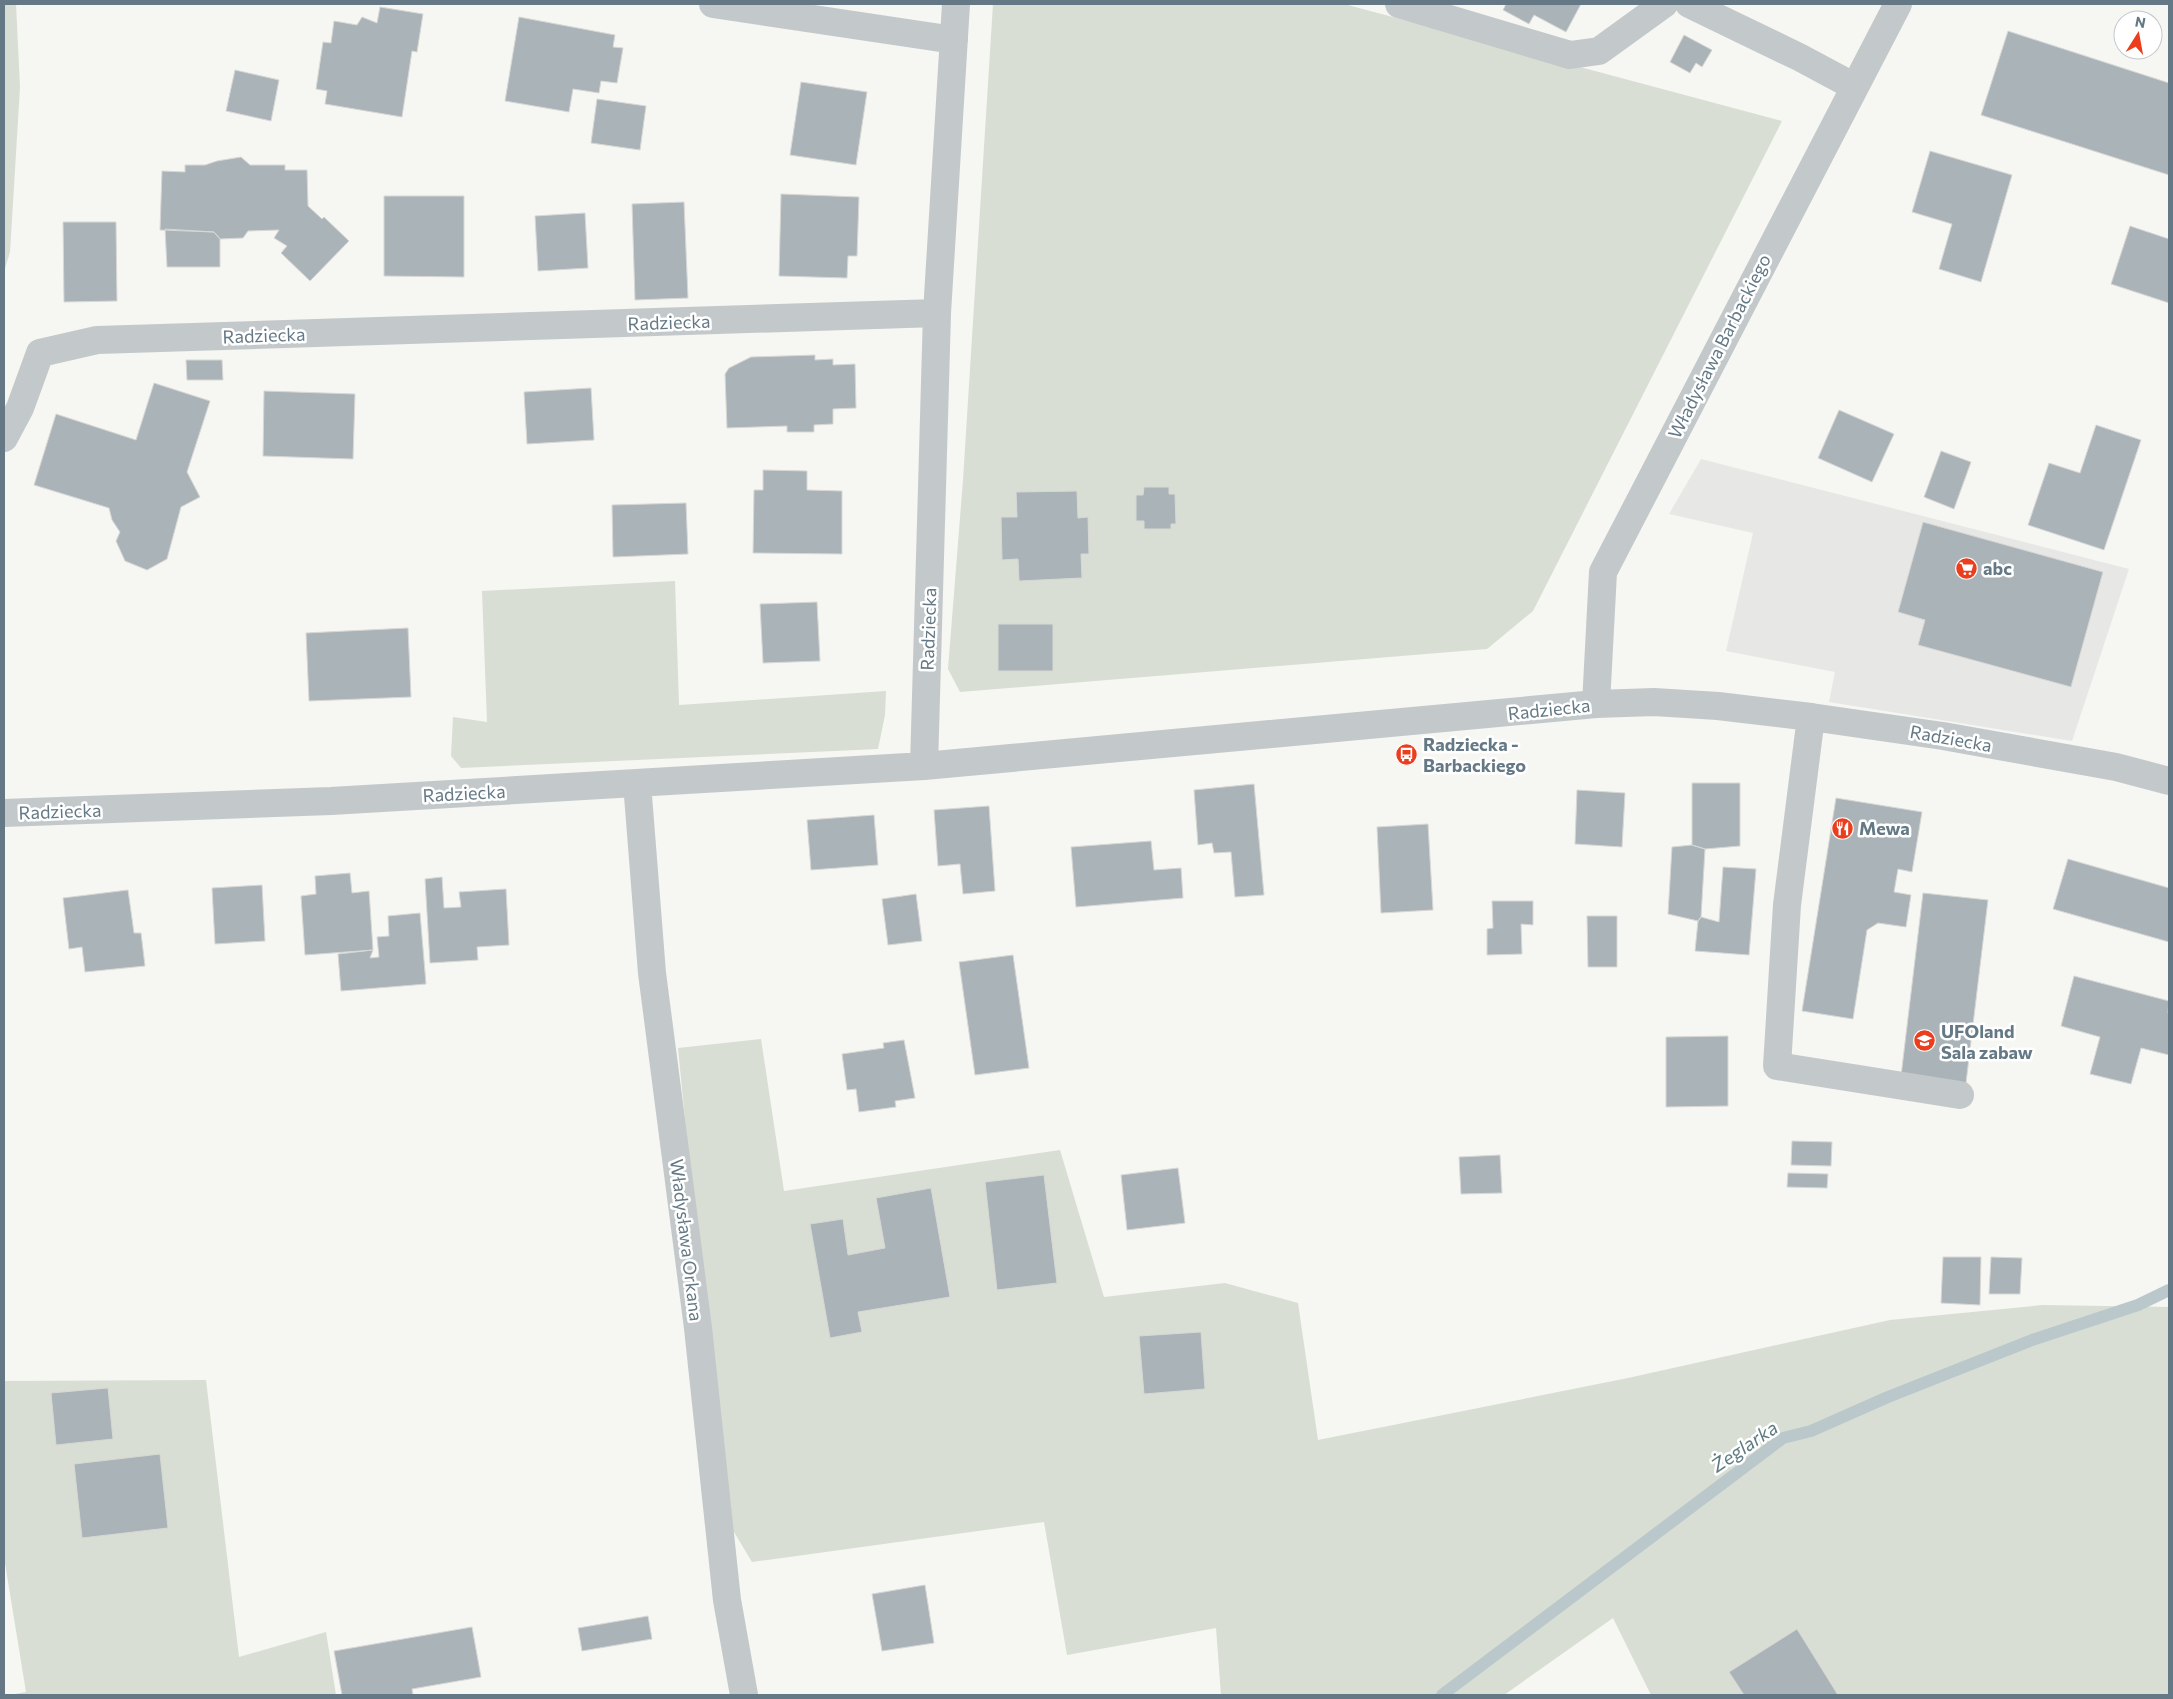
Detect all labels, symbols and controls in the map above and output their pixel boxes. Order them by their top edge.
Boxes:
north arrow [2113,10,2163,60]
text: N [2134,12,2147,31]
street label: Władysława Barbackiego [1663,250,1775,442]
street label: Radziecka [627,310,711,334]
street label: Radziecka [222,323,306,347]
supermarket icon: abc [1955,556,1979,580]
place label: abc [1983,557,2012,579]
street label: Radziecka [916,587,940,671]
street label: Radziecka [1507,694,1591,724]
street label: Radziecka [1908,720,1994,756]
place label: Radziecka - Barbackiego [1423,733,1526,776]
bus stop icon: Radziecka - Barbackiego [1395,742,1419,766]
street label: Radziecka [422,780,506,806]
street label: Radziecka [18,799,102,823]
restaurant icon: Mewa [1831,816,1855,840]
place label: Mewa [1859,817,1910,839]
place label: UFOland Sala zabaw [1941,1020,2033,1063]
school or university icon: UFOland Sala zabaw [1913,1029,1937,1053]
street label: Władysława Orkana [666,1158,708,1322]
water label: Żeglarka [1705,1415,1782,1477]

